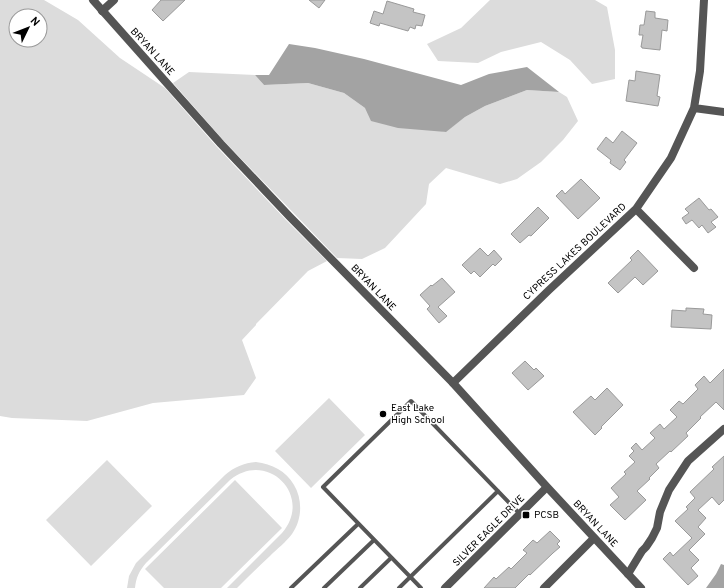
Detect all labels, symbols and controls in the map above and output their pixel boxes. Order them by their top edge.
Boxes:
north arrow [8,8,48,48]
text: N [27,14,42,30]
street label: BRYAN LANE [127,25,177,79]
street label: CYPRESS LAKES BOULEVARD [521,200,630,303]
street label: BRYAN LANE [348,262,398,314]
place label: East Lake High School [391,402,445,427]
marker: East Lake High School [378,409,388,419]
street label: SILVER EAGLE DRIVE [450,492,528,570]
street label: BRYAN LANE [570,498,620,550]
place label: PCSB [534,509,559,522]
marker: PCSB [521,510,531,520]

